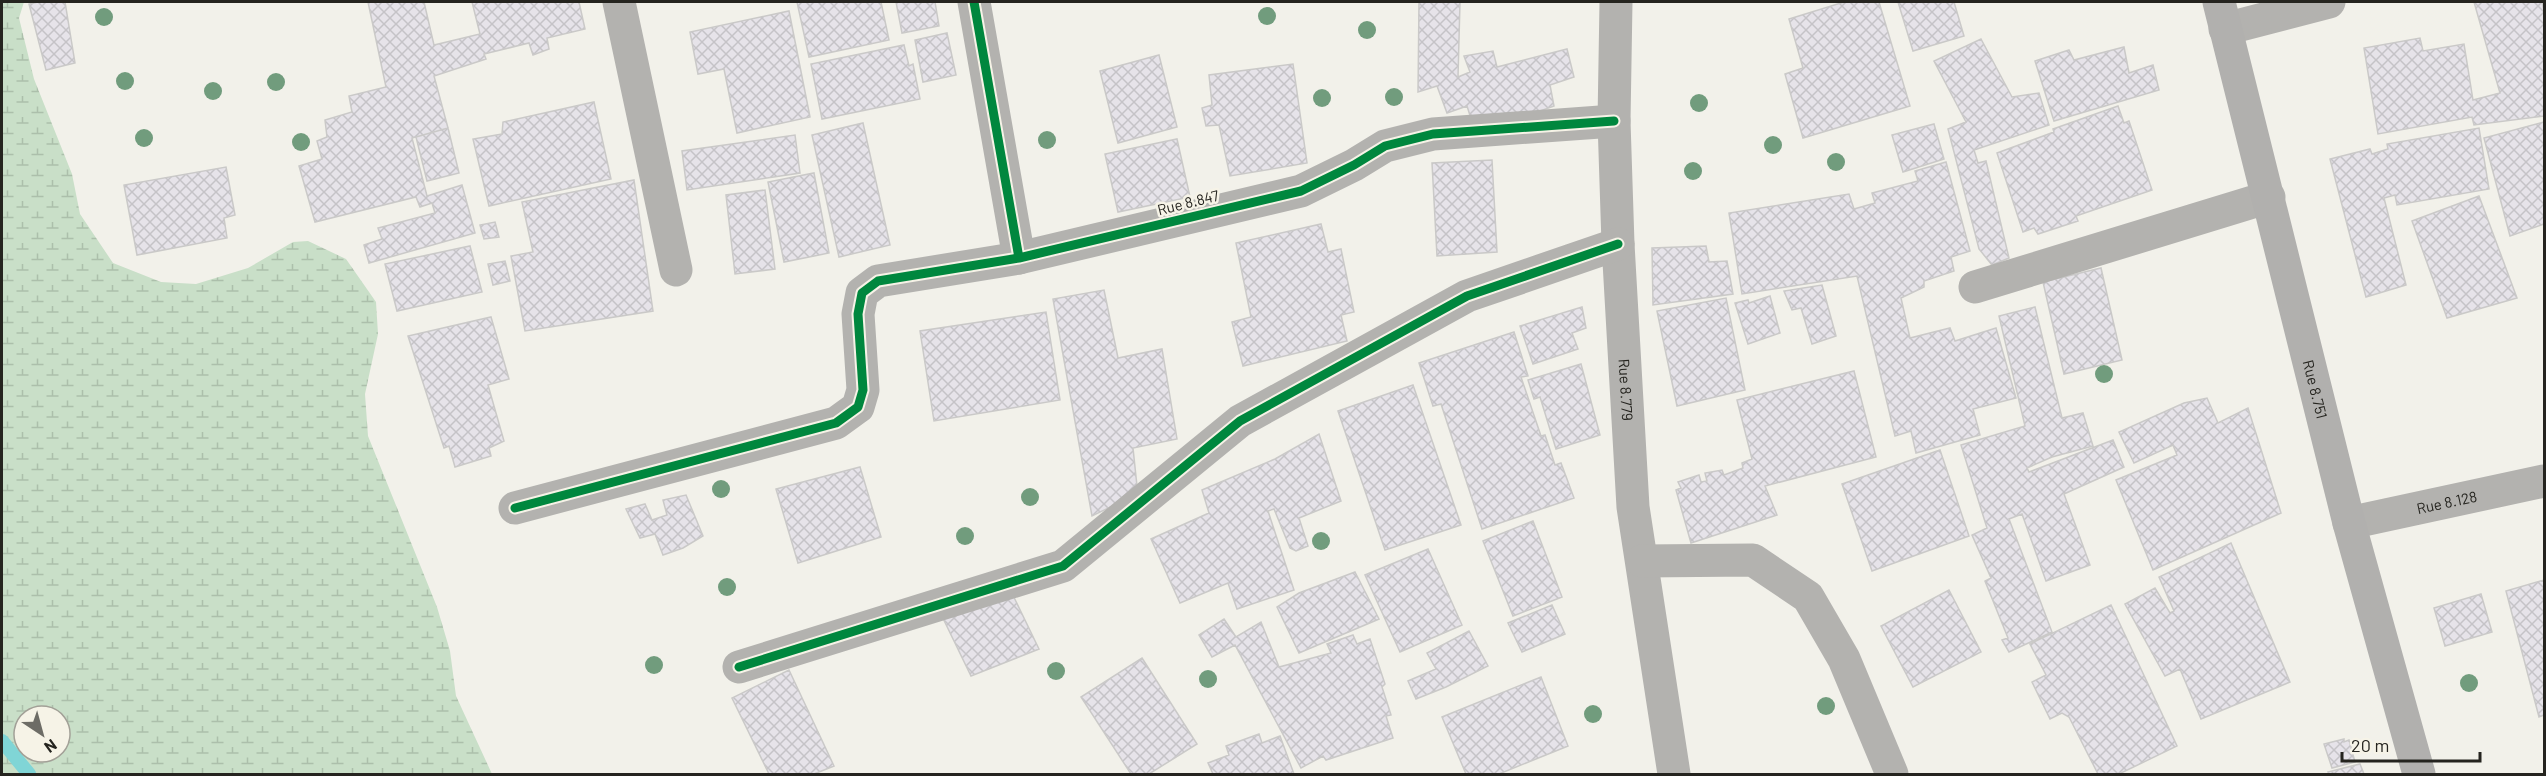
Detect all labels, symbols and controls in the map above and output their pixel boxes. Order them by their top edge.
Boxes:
street label: Rue 8.847 [1155,186,1221,218]
street label: Rue 8.779 [1616,358,1637,421]
street label: Rue 8.751 [2300,358,2332,420]
street label: Rue 8.128 [2415,487,2479,517]
north arrow [12,704,72,764]
scale bar [2342,725,2480,763]
text: 20 m [2351,734,2389,756]
text: N [41,736,61,757]

